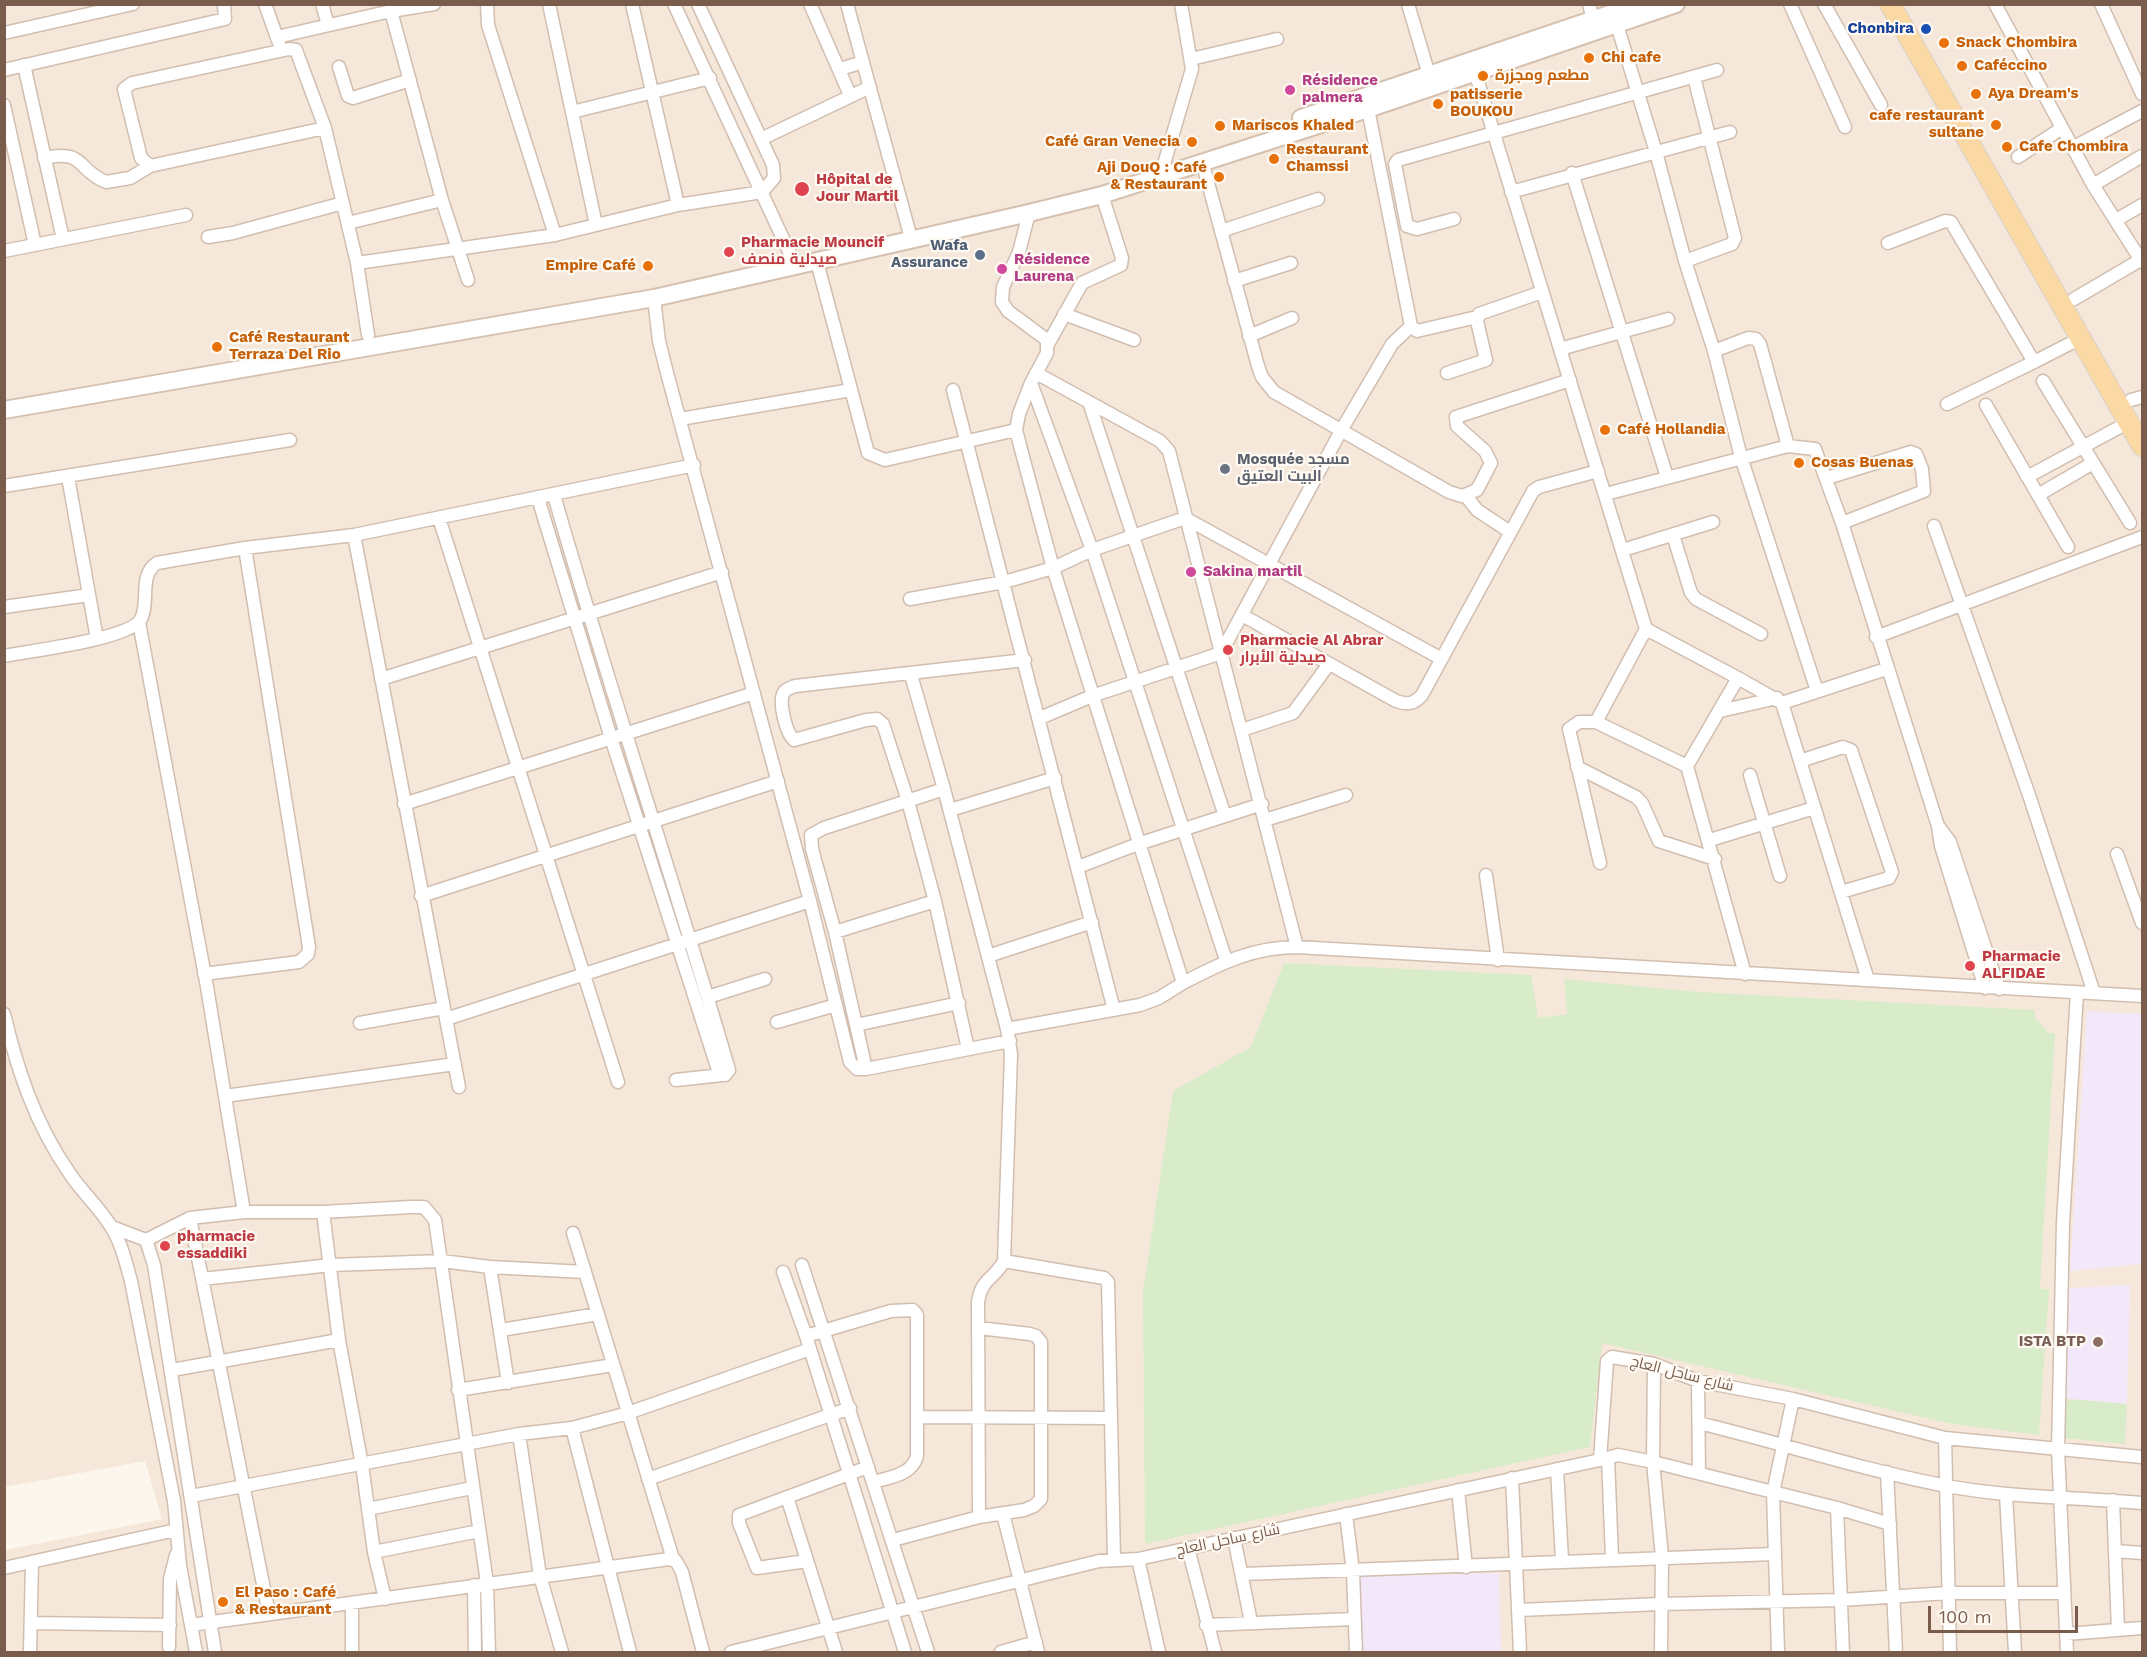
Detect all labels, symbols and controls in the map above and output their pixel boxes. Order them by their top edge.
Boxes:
place label: Chonbira [1847,20,1914,38]
marker: Chonbira [1919,22,1933,36]
place label: Snack Chombira [1956,34,2077,52]
marker: Snack Chombira [1937,36,1951,50]
place label: Chi cafe [1601,49,1661,67]
marker: Chi cafe [1582,51,1596,65]
place label: Caféccino [1974,57,2047,75]
marker: Caféccino [1955,59,1969,73]
place label: مطعم ومجزرة [1495,67,1589,85]
marker: مطعم ومجزرة [1476,69,1490,83]
place label: Résidence palmera [1302,72,1378,107]
marker: Résidence palmera [1283,83,1297,97]
place label: Aya Dream's [1988,85,2079,103]
place label: patisserie BOUKOU [1450,86,1523,121]
marker: Aya Dream's [1969,87,1983,101]
marker: patisserie BOUKOU [1431,97,1445,111]
place label: cafe restaurant sultane [1869,107,1984,142]
place label: Mariscos Khaled [1232,117,1354,135]
marker: cafe restaurant sultane [1989,118,2003,132]
marker: Mariscos Khaled [1213,119,1227,133]
place label: Café Gran Venecia [1045,133,1180,151]
marker: Café Gran Venecia [1185,135,1199,149]
place label: Cafe Chombira [2019,138,2128,156]
marker: Cafe Chombira [2000,140,2014,154]
place label: Restaurant Chamssi [1286,141,1368,176]
marker: Restaurant Chamssi [1267,152,1281,166]
place label: Aji DouQ : Café & Restaurant [1097,159,1207,194]
marker: Aji DouQ : Café & Restaurant [1212,170,1226,184]
place label: Hôpital de Jour Martil [816,171,899,206]
marker: Hôpital de Jour Martil [793,180,811,198]
place label: Pharmacie Mouncif صيدلية منصف [741,234,884,269]
place label: Wafa Assurance [891,237,968,272]
marker: Pharmacie Mouncif صيدلية منصف [722,245,736,259]
marker: Wafa Assurance [973,248,987,262]
place label: Résidence Laurena [1014,251,1090,286]
place label: Empire Café [546,257,636,275]
marker: Empire Café [641,259,655,273]
marker: Résidence Laurena [995,262,1009,276]
place label: Café Restaurant Terraza Del Rio [229,329,349,364]
marker: Café Restaurant Terraza Del Rio [210,340,224,354]
place label: Café Hollandia [1617,421,1725,439]
marker: Café Hollandia [1598,423,1612,437]
place label: Mosquée مسجد البيت العتيق [1237,451,1350,486]
place label: Cosas Buenas [1811,454,1913,472]
marker: Cosas Buenas [1792,456,1806,470]
marker: Mosquée مسجد البيت العتيق [1218,462,1232,476]
place label: Sakina martil [1203,563,1302,581]
marker: Sakina martil [1184,565,1198,579]
place label: Pharmacie Al Abrar صيدلية الأبرار [1240,632,1383,667]
marker: Pharmacie Al Abrar صيدلية الأبرار [1221,643,1235,657]
place label: Pharmacie ALFIDAE [1982,948,2061,983]
marker: Pharmacie ALFIDAE [1963,959,1977,973]
place label: pharmacie essaddiki [177,1228,255,1263]
marker: pharmacie essaddiki [158,1239,172,1253]
place label: ISTA BTP [2019,1333,2086,1351]
marker: ISTA BTP [2091,1335,2105,1349]
street label: شارع ساحل العاج [1629,1352,1735,1396]
street label: شارع ساحل العاج [1174,1520,1282,1560]
place label: El Paso : Café & Restaurant [235,1584,336,1619]
scale bar [1931,1594,2081,1632]
marker: El Paso : Café & Restaurant [216,1595,230,1609]
text: 100 m [1939,1606,1992,1627]

